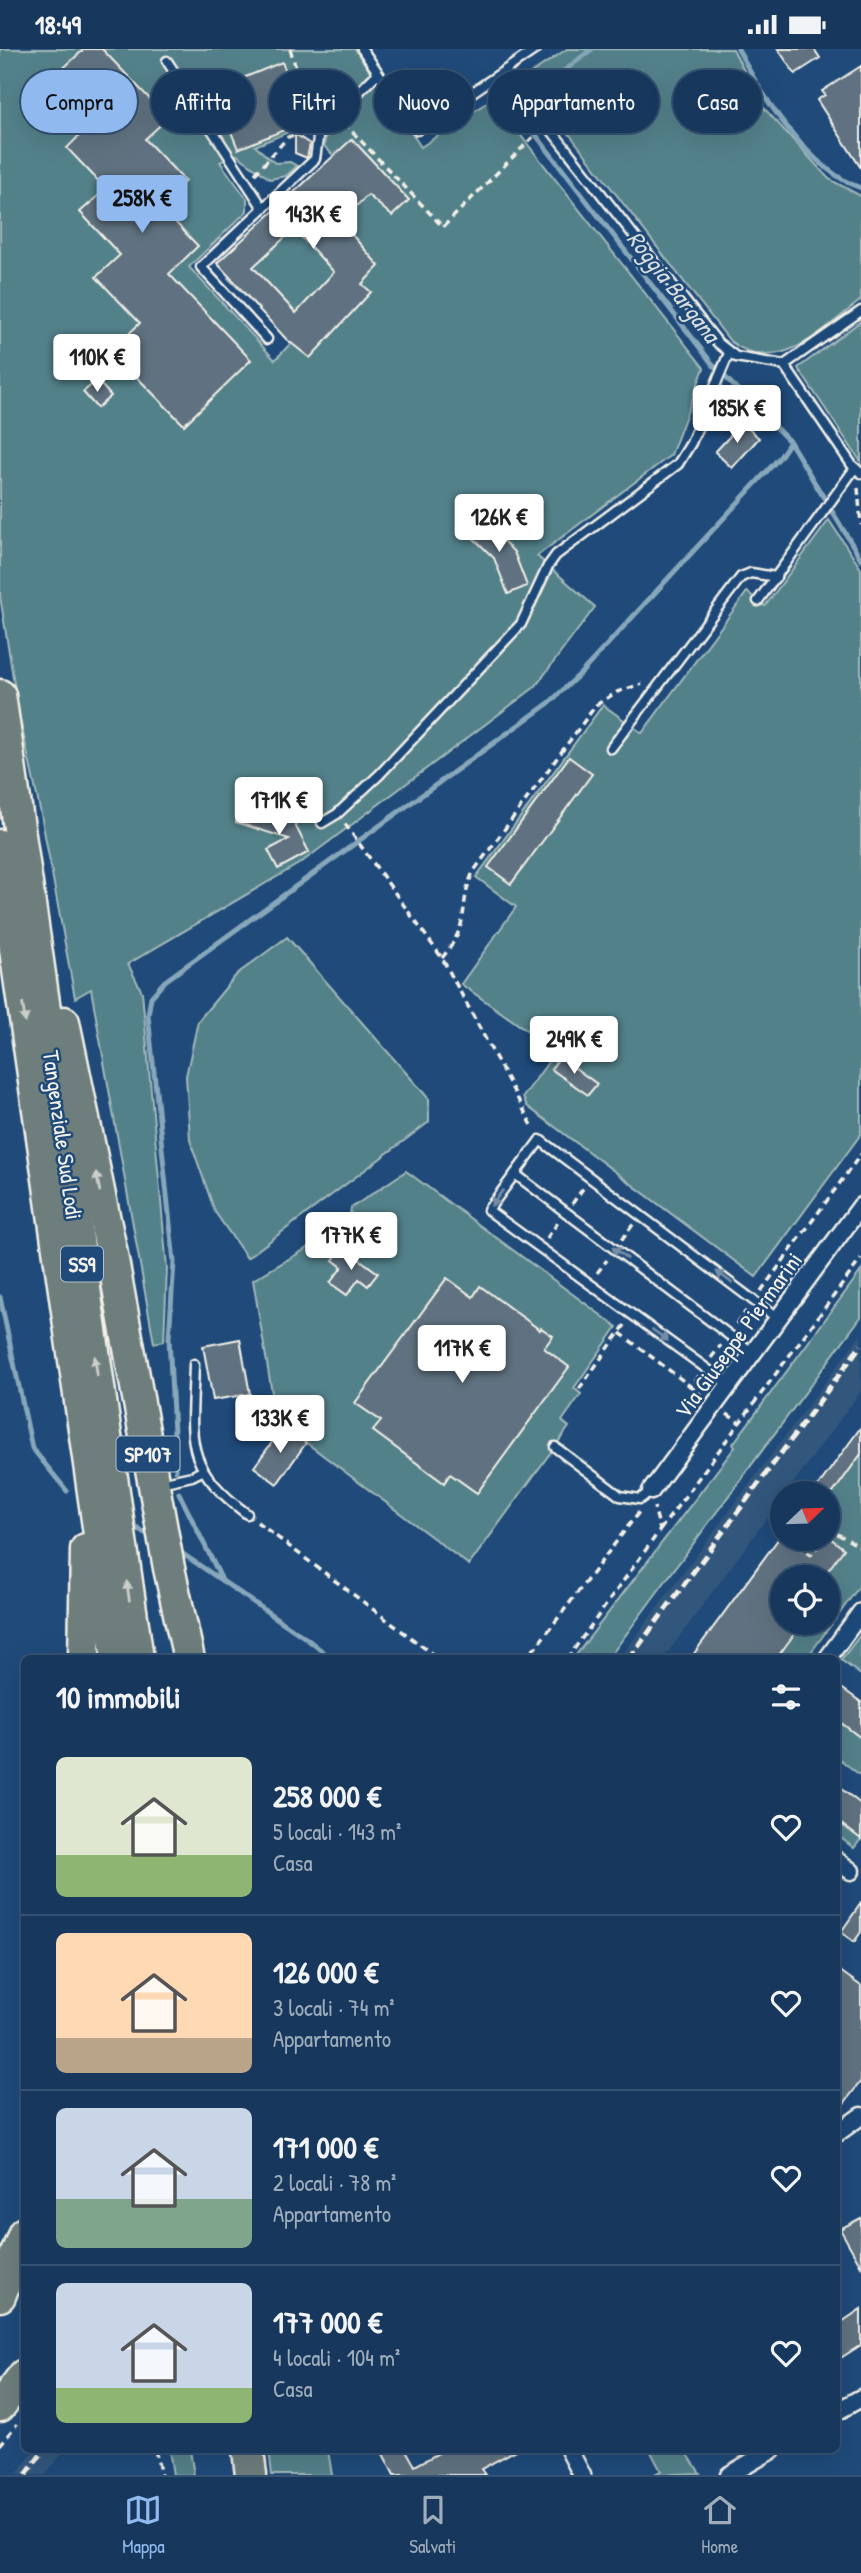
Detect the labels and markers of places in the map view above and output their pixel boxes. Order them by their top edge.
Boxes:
pin: 258K € [85,176,199,235]
pin: 143K € [256,191,370,251]
pin: 110K € [40,335,154,394]
pin: 185K € [680,385,794,445]
pin: 126K € [442,495,556,554]
pin: 171K € [222,777,336,837]
pin: 249K € [517,1017,631,1076]
pin: 177K € [294,1213,408,1272]
pin: 117K € [405,1325,519,1385]
pin: 133K € [223,1395,337,1455]

